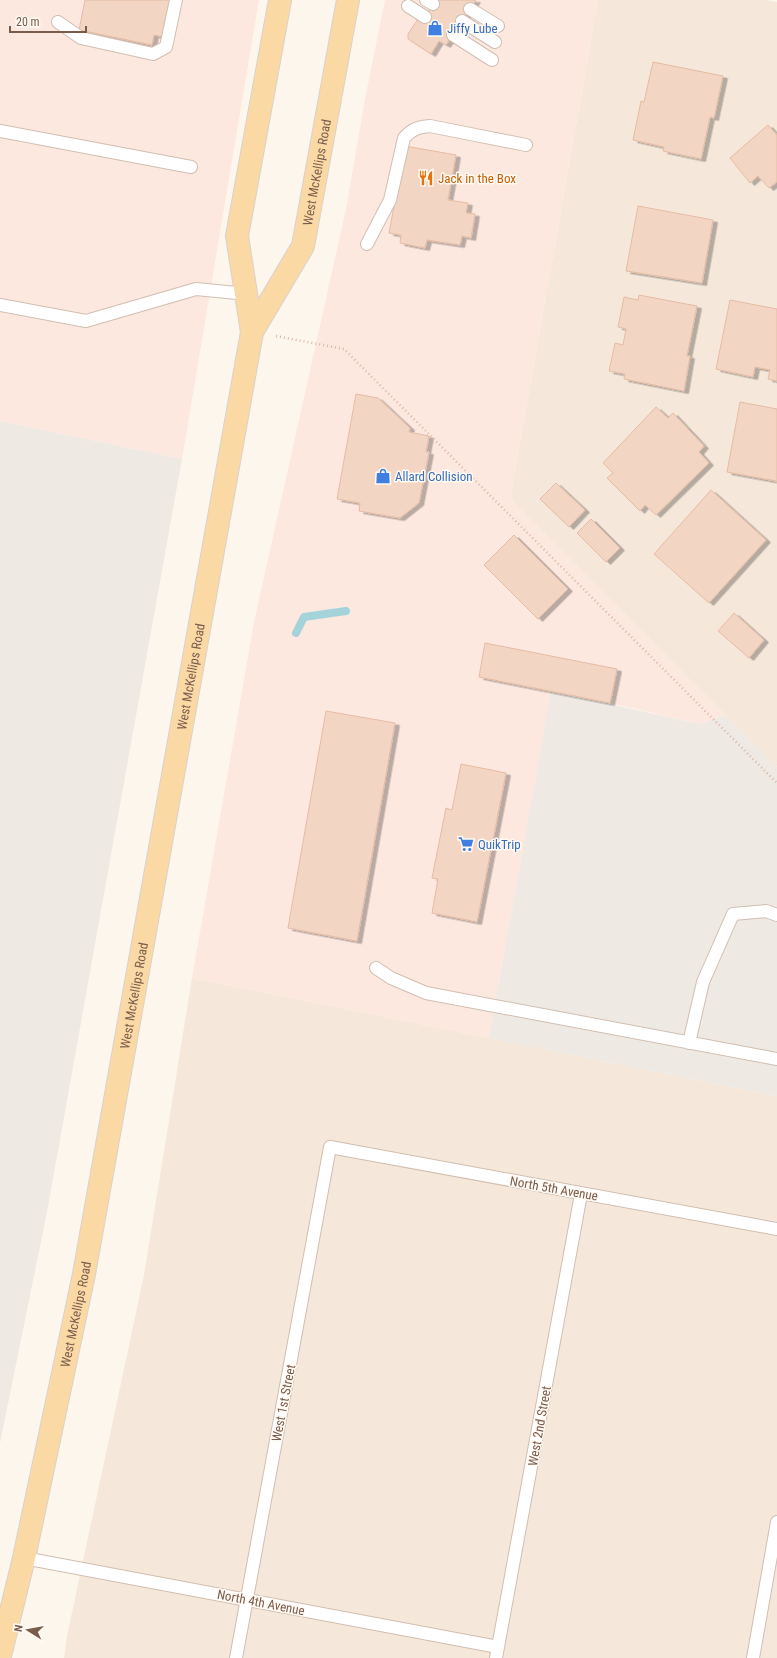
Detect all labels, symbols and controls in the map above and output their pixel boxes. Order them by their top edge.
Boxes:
scale bar [10,8,86,34]
text: 20 m [16,15,40,29]
shop icon: Jiffy Lube [426,19,444,37]
place label: Jiffy Lube [447,21,498,36]
street label: West McKellips Road [300,118,334,227]
restaurant icon: Jack in the Box [417,169,435,187]
place label: Jack in the Box [438,171,516,186]
shop icon: Allard Collision [374,467,392,485]
place label: Allard Collision [395,469,473,484]
street label: West McKellips Road [174,622,208,731]
supermarket icon: QuikTrip [457,835,475,853]
place label: QuikTrip [478,837,521,852]
street label: West McKellips Road [117,941,151,1050]
street label: North 5th Avenue [509,1173,599,1204]
street label: West McKellips Road [57,1260,94,1369]
street label: West 1st Street [269,1363,298,1443]
street label: West 2nd Street [525,1385,554,1467]
street label: North 4th Avenue [216,1587,306,1618]
north arrow [8,1610,48,1650]
text: N [12,1623,26,1633]

